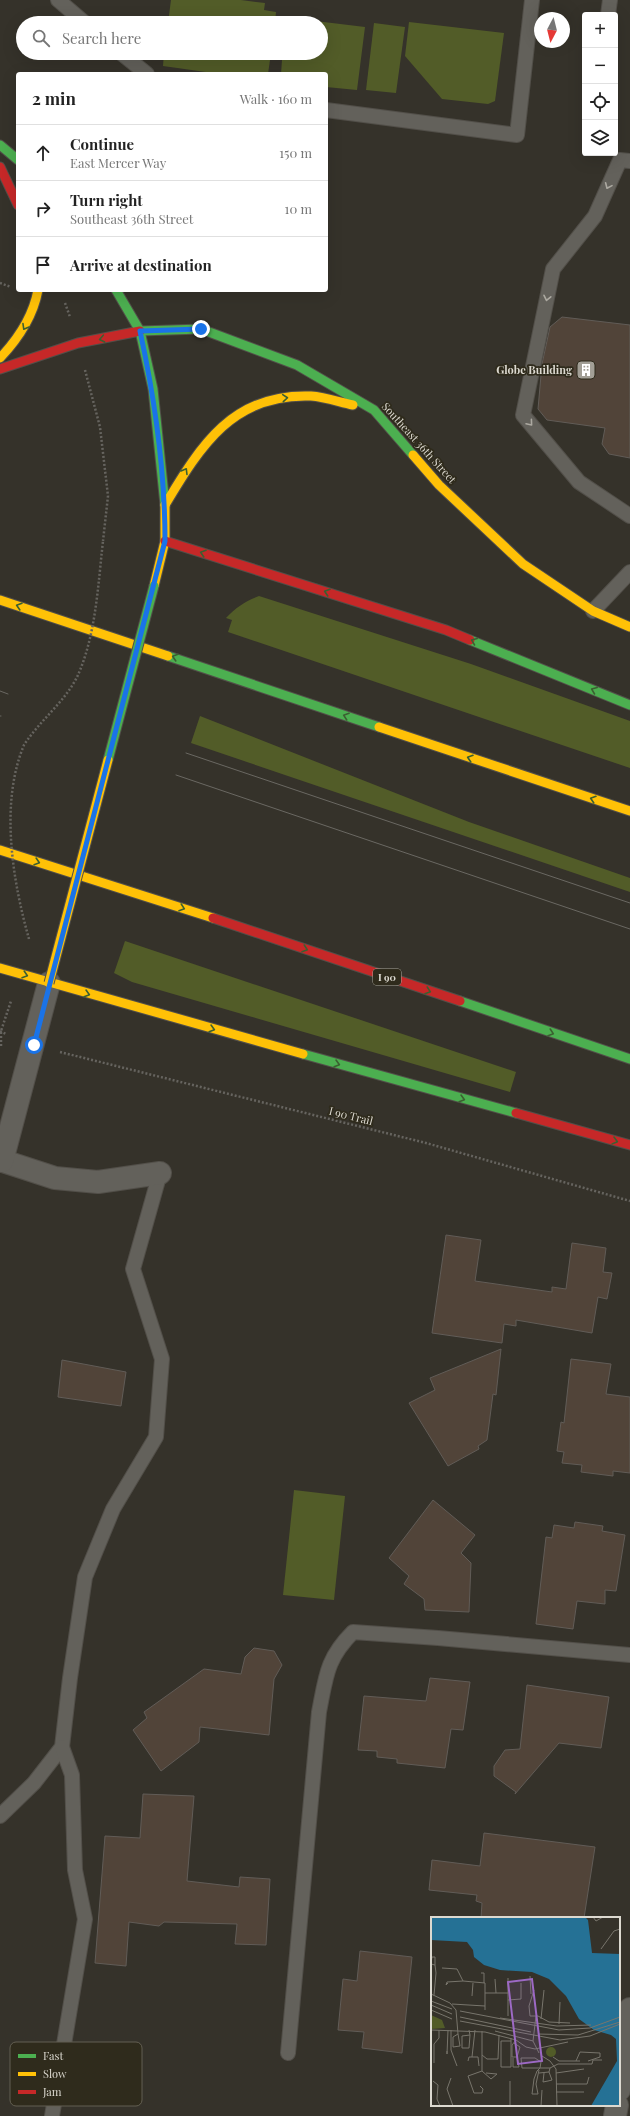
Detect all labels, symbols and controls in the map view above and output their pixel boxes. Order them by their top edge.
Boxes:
north arrow [534,12,570,48]
map controls [582,12,618,156]
button: + [582,12,618,48]
search box [16,16,328,60]
icon: search [30,27,52,49]
text: Search here [62,28,141,48]
button: − [582,48,618,84]
button: locate [582,84,618,120]
text: 2 min [32,87,76,109]
text: Walk · 160 m [240,90,312,107]
button: layers [582,120,618,156]
text: Continue [70,134,134,154]
icon: ahead [32,142,54,164]
text: 150 m [279,144,312,161]
text: East Mercer Way [70,154,166,171]
one-way arrow [605,181,613,189]
text: Turn right [70,190,143,210]
icon: right [32,198,54,220]
text: 10 m [285,200,312,217]
text: Southeast 36th Street [70,210,193,227]
icon: arrive [32,254,54,276]
text: Arrive at destination [70,255,212,275]
one-way arrow [543,295,551,301]
route end [192,320,210,338]
one-way arrow [23,322,30,330]
one-way arrow [99,334,105,342]
building icon: Globe Building [575,359,597,381]
place label: Globe Building [496,362,573,377]
one-way arrow [282,393,288,402]
street label: Southeast 36th Street [379,399,460,487]
one-way arrow [525,418,532,425]
one-way arrow [180,468,187,475]
one-way arrow [200,549,207,558]
one-way arrow [324,588,331,597]
one-way arrow [16,602,23,611]
one-way arrow [470,638,478,646]
one-way arrow [171,654,178,662]
one-way arrow [590,687,597,695]
one-way arrow [343,713,350,721]
one-way arrow [466,754,473,763]
one-way arrow [590,795,597,804]
one-way arrow [34,857,41,866]
one-way arrow [178,903,185,912]
one-way arrow [301,945,308,953]
road number: I 90 [373,969,401,985]
one-way arrow [21,971,28,979]
one-way arrow [424,986,431,995]
one-way arrow [83,989,90,998]
one-way arrow [208,1024,215,1033]
one-way arrow [547,1028,554,1037]
route start [25,1036,43,1054]
one-way arrow [333,1059,340,1068]
one-way arrow [458,1094,465,1103]
street label: I 90 Trail [328,1103,375,1128]
one-way arrow [612,1137,619,1145]
inset map [431,1917,620,2106]
legend [10,2042,142,2106]
text: Fast [43,2048,63,2063]
text: Slow [43,2066,67,2081]
text: Jam [42,2084,62,2099]

